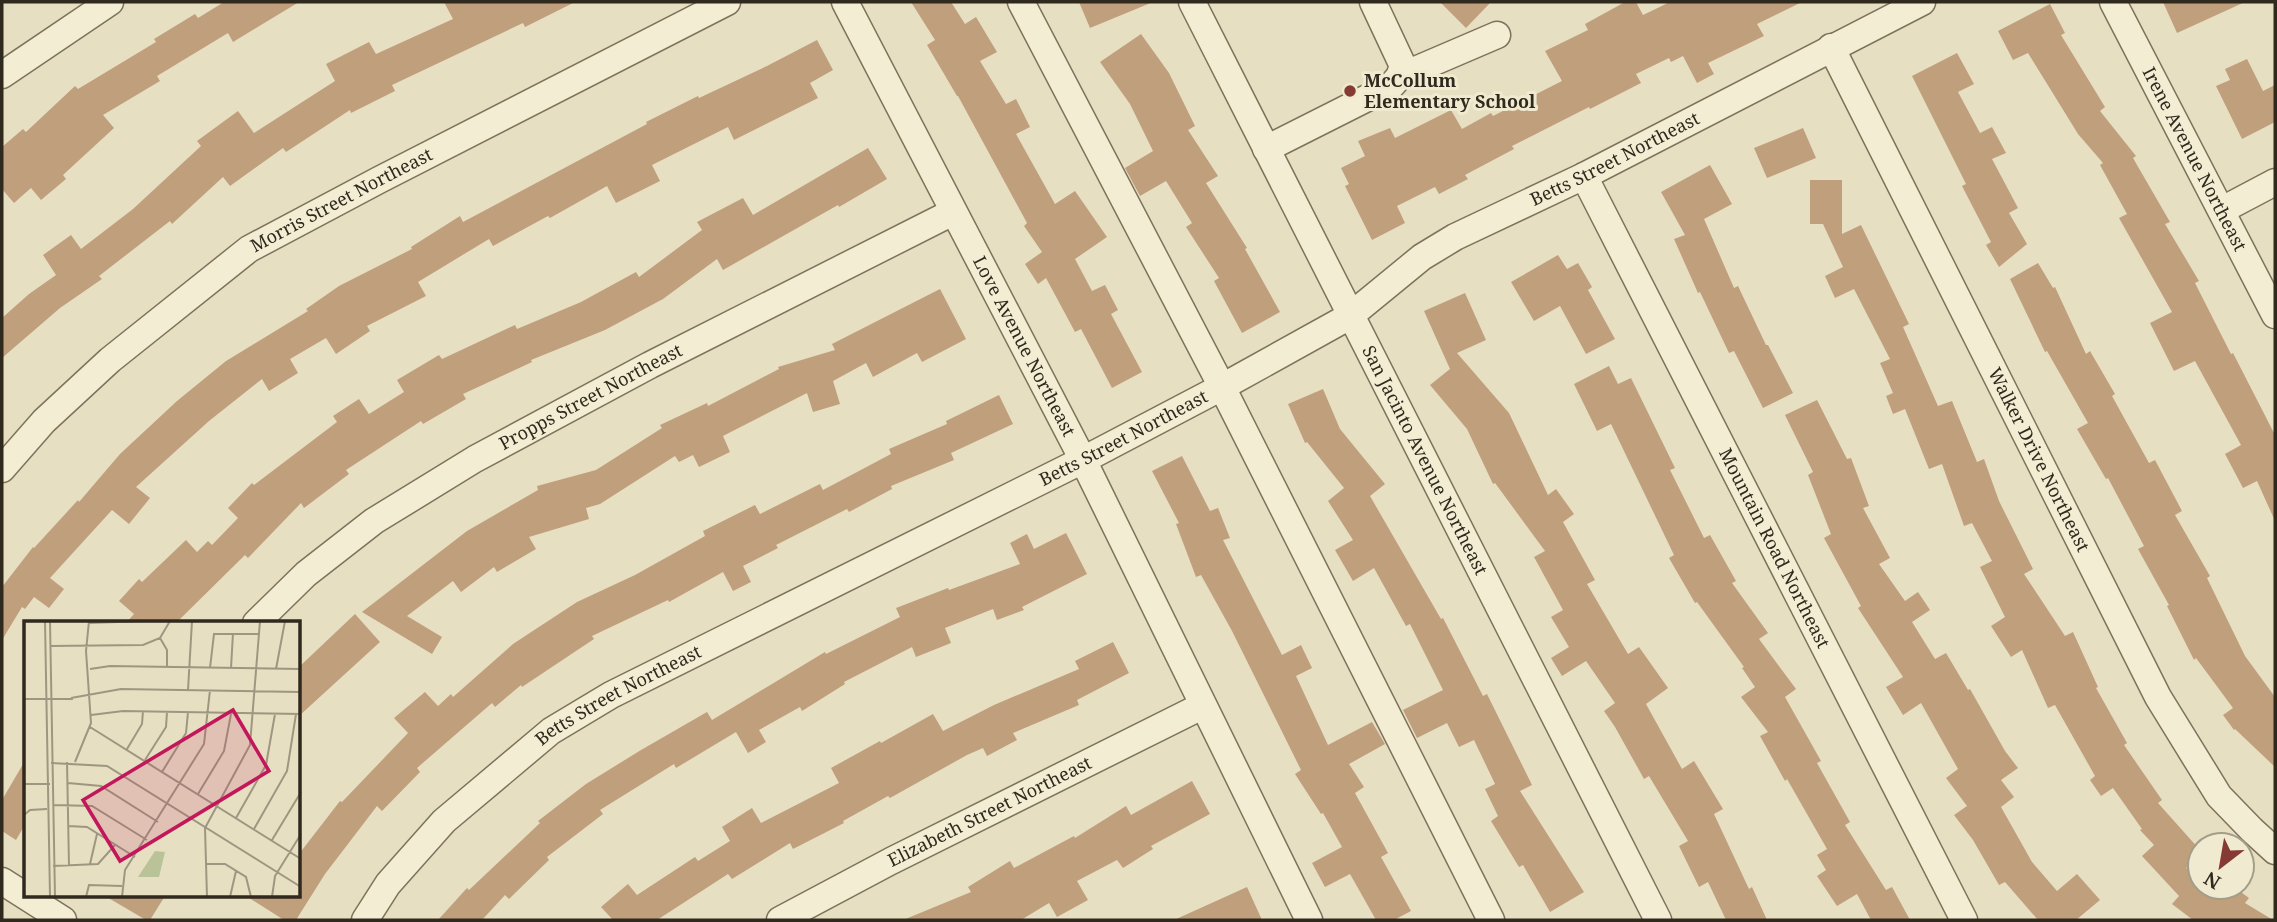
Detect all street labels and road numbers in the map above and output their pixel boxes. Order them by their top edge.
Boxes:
street label: Irene Avenue Northeast [2138,62,2253,255]
street label: Betts Street Northeast [1526,106,1703,211]
street label: Morris Street Northeast [246,142,436,257]
street label: Love Avenue Northeast [968,252,1082,440]
street label: Propps Street Northeast [495,338,686,455]
street label: San Jacinto Avenue Northeast [1357,341,1494,579]
street label: Walker Drive Northeast [1983,363,2096,555]
street label: Betts Street Northeast [1035,384,1211,491]
street label: Mountain Road Northeast [1714,444,1836,652]
street label: Betts Street Northeast [530,639,705,750]
street label: Elizabeth Street Northeast [883,750,1095,872]

